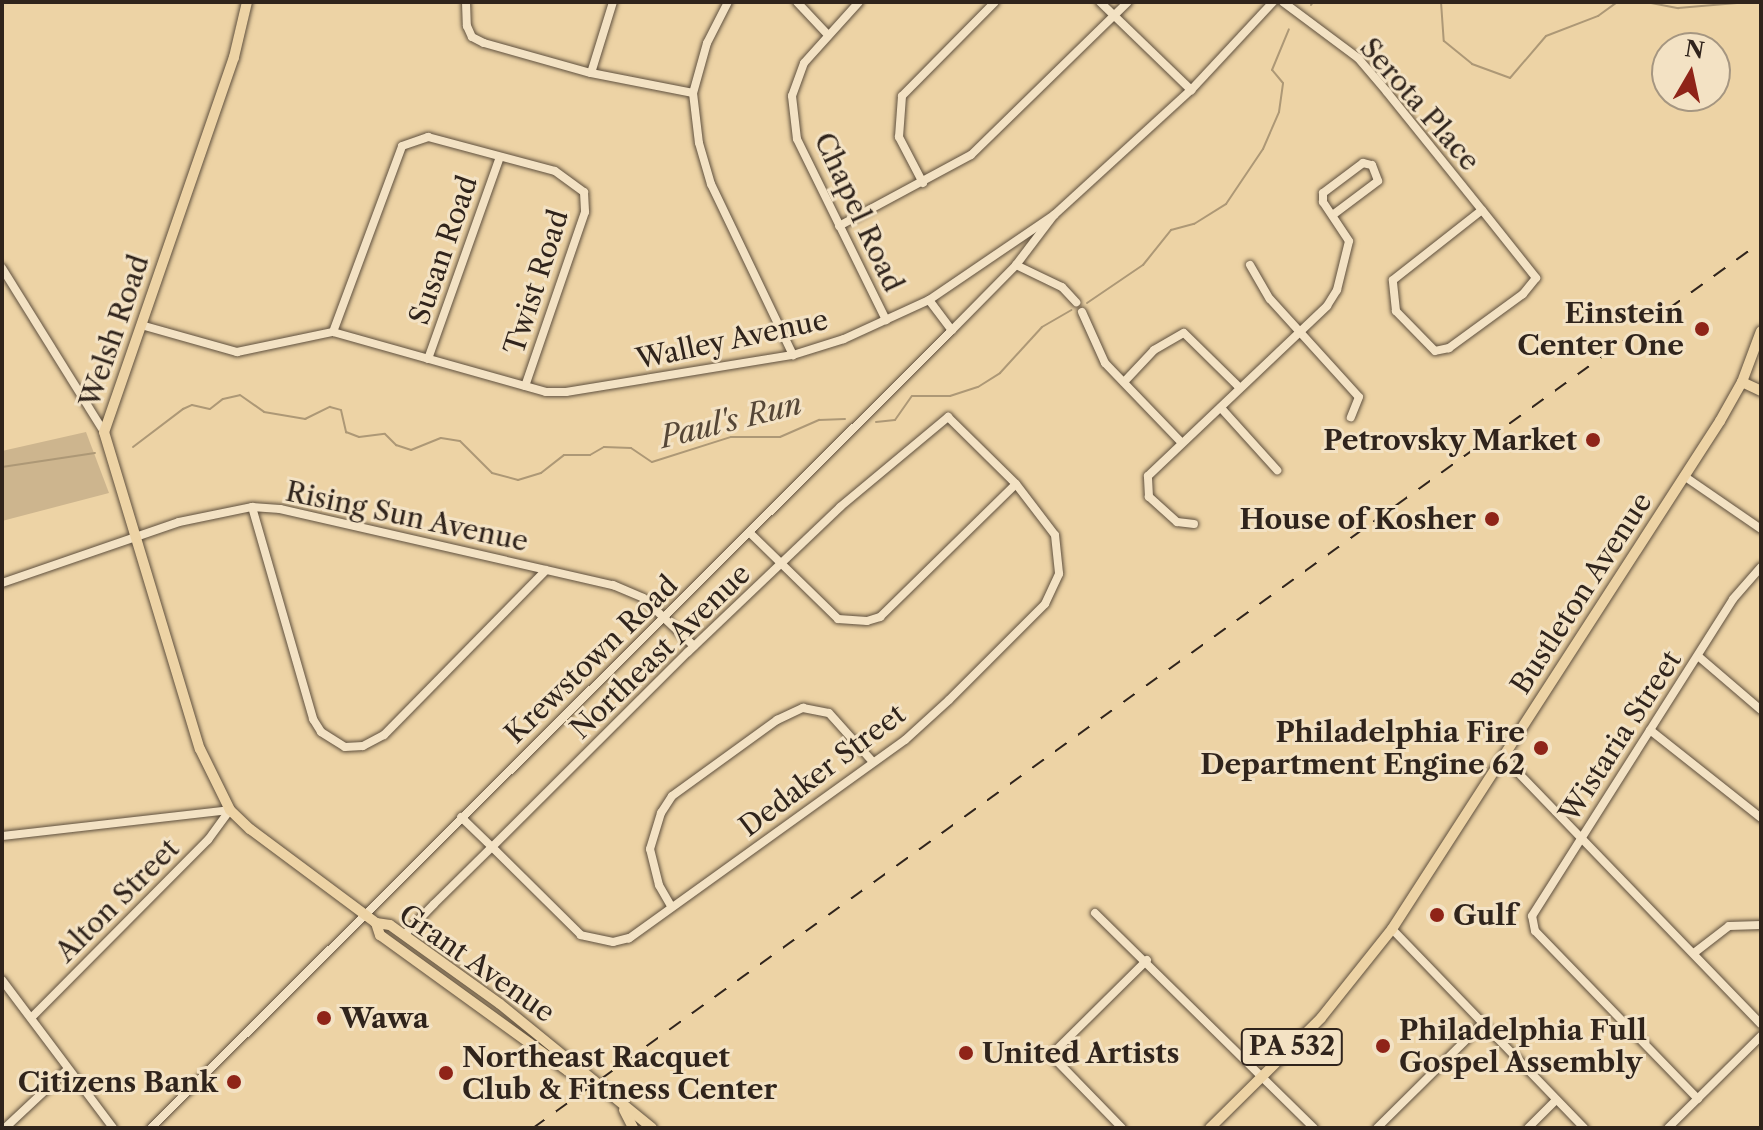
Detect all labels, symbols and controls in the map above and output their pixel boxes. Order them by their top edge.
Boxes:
street label: Serota Place [1353,31,1487,177]
north arrow [1651,32,1731,112]
text: N [1683,35,1706,65]
street label: Chapel Road [807,127,911,297]
street label: Susan Road [402,171,484,329]
street label: Twist Road [497,205,575,359]
street label: Welsh Road [72,251,156,411]
place label: Einstein Center One [1517,296,1684,362]
street label: Walley Avenue [632,302,832,376]
marker: Einstein Center One [1691,318,1713,340]
water label: Paul's Run [656,386,806,456]
place label: Petrovsky Market [1322,423,1577,457]
marker: Petrovsky Market [1584,431,1602,449]
street label: Rising Sun Avenue [282,474,532,558]
street label: Bustleton Avenue [1503,486,1659,700]
place label: House of Kosher [1239,502,1476,536]
marker: House of Kosher [1483,510,1501,528]
street label: Northeast Avenue [563,556,757,746]
street label: Krewstown Road [498,568,684,750]
street label: Wistaria Street [1552,644,1688,828]
street label: Dedaker Street [732,697,912,843]
place label: Philadelphia Fire Department Engine 62 [1200,715,1525,781]
marker: Philadelphia Fire Department Engine 62 [1532,739,1550,757]
street label: Alton Street [48,831,186,969]
street label: Grant Avenue [392,897,562,1029]
place label: Gulf [1453,898,1517,932]
marker: Gulf [1428,906,1446,924]
place label: Wawa [340,1001,429,1035]
marker: Wawa [315,1009,333,1027]
place label: Philadelphia Full Gospel Assembly [1399,1013,1647,1079]
road number: PA 532 [1240,1025,1344,1069]
place label: United Artists [982,1036,1181,1070]
marker: Philadelphia Full Gospel Assembly [1374,1037,1392,1055]
place label: Northeast Racquet Club & Fitness Center [462,1040,777,1106]
marker: United Artists [957,1044,975,1062]
marker: Northeast Racquet Club & Fitness Center [437,1064,455,1082]
place label: Citizens Bank [18,1065,218,1099]
marker: Citizens Bank [225,1073,243,1091]

